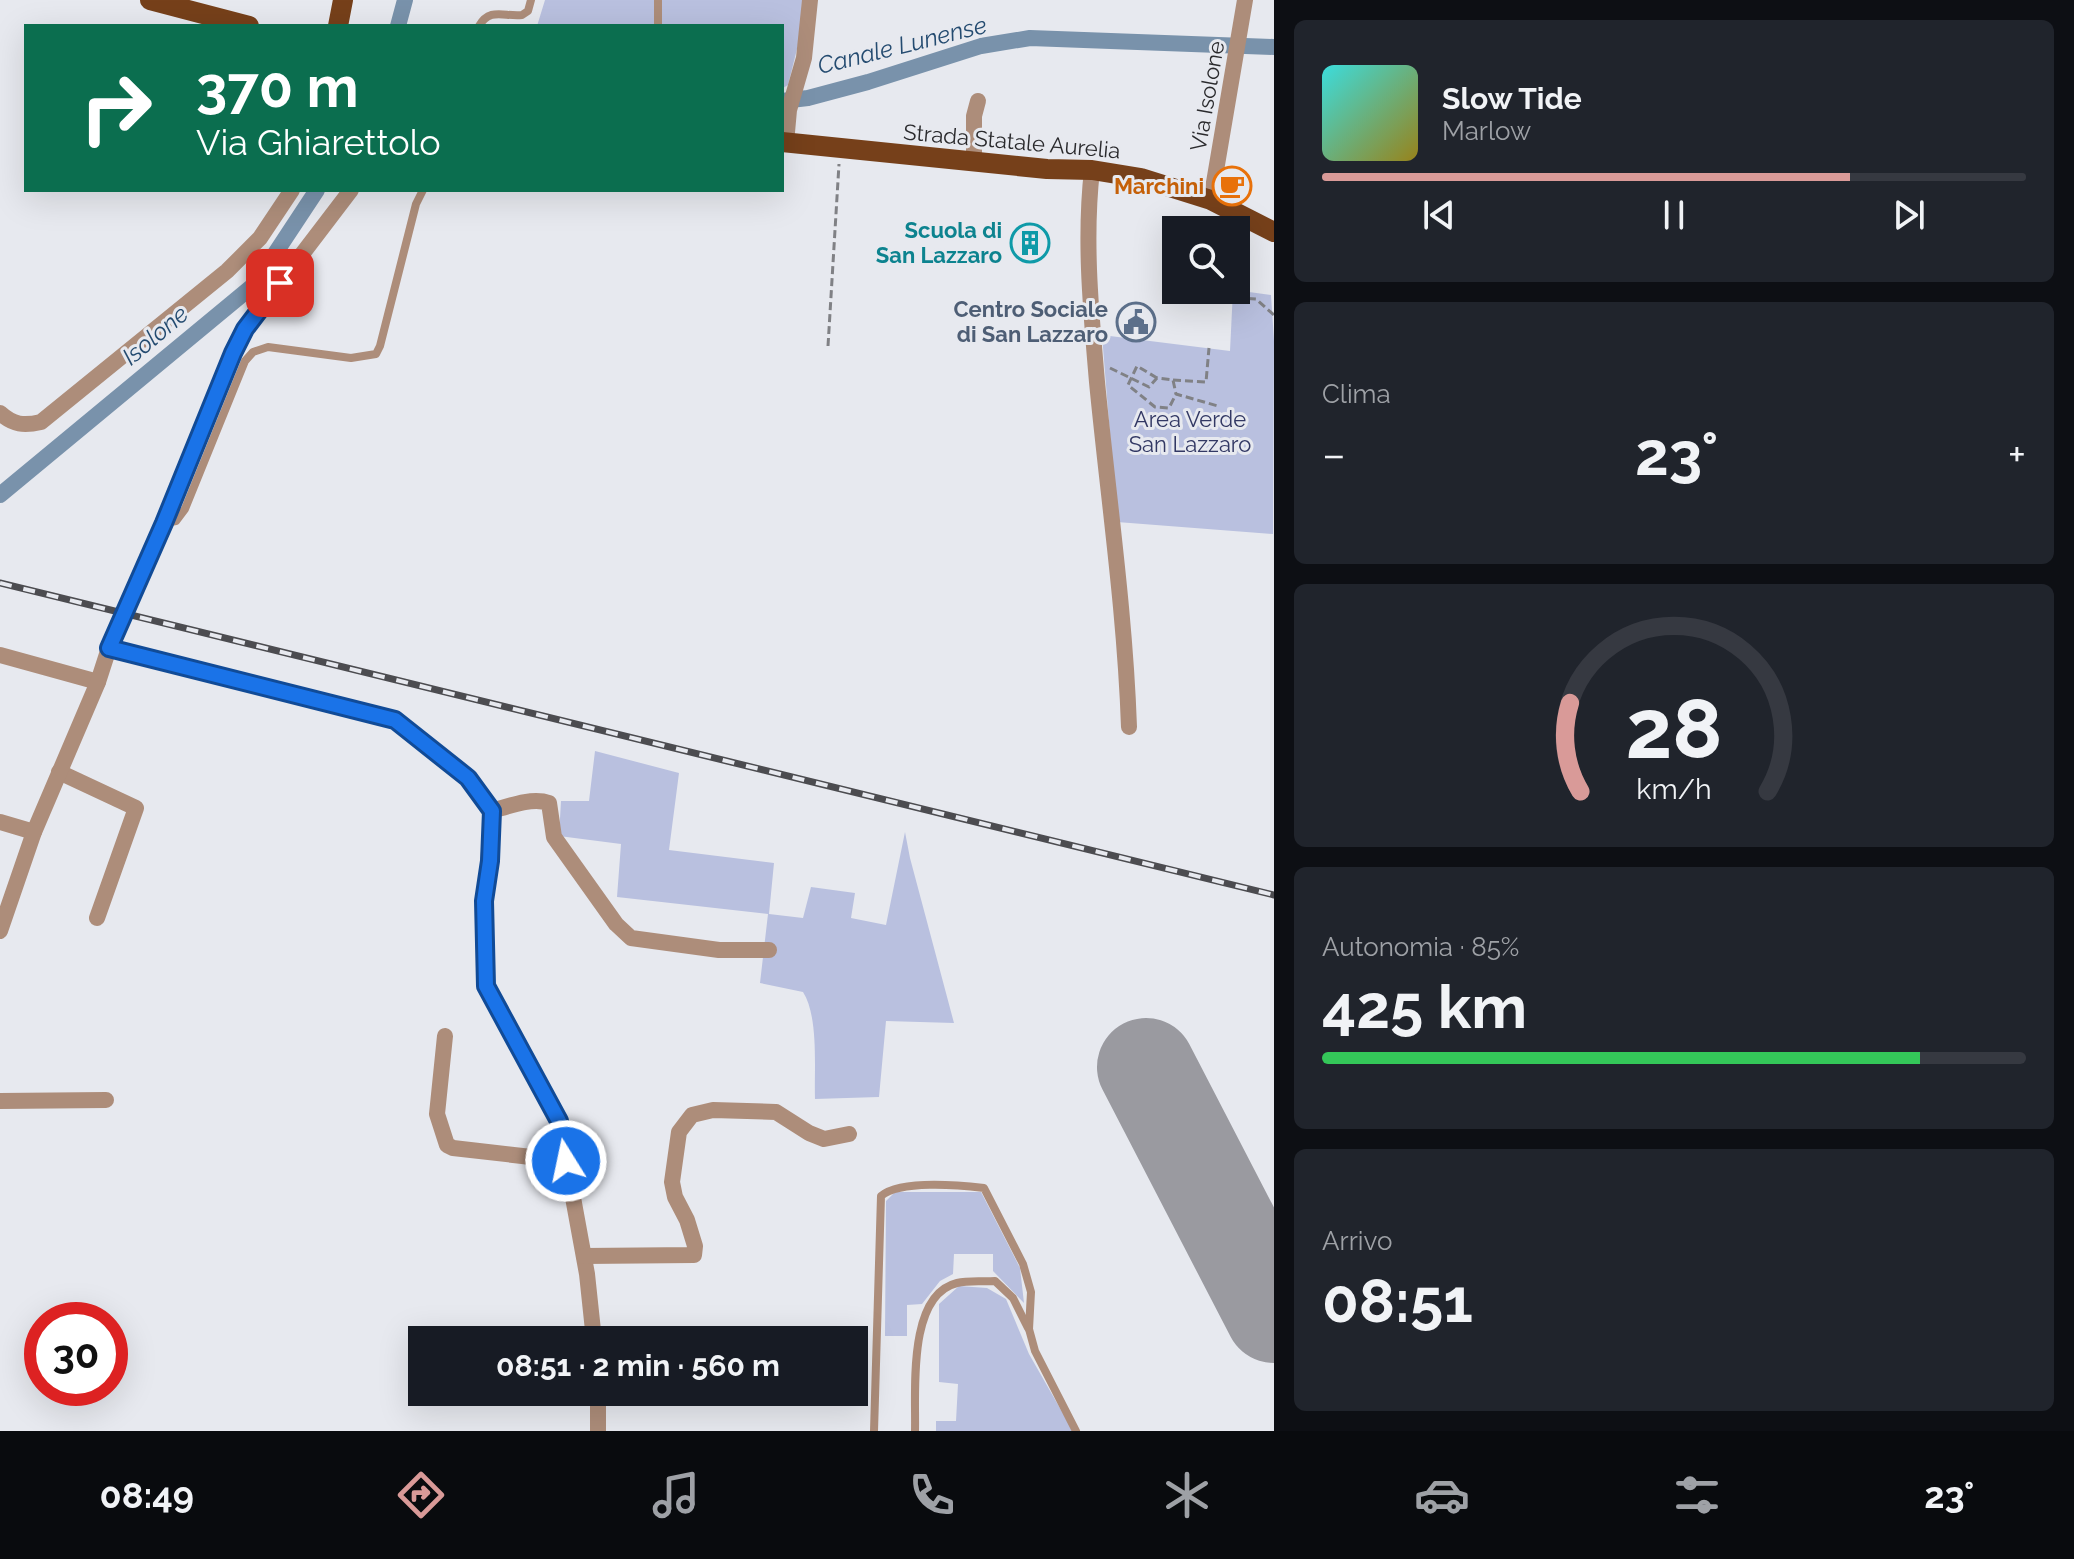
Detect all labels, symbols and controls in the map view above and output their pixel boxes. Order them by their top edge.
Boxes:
water label: Canale Lunense [814,10,990,80]
street label: Via Isolone [1185,39,1229,153]
text: 370 m [196,54,359,120]
icon: right [64,56,168,160]
text: Slow Tide [1442,81,1582,116]
text: Marlow [1442,116,1531,146]
street label: Strada Statale Aurelia [902,119,1122,163]
text: Via Ghiarettolo [196,121,441,163]
cafe icon: Marchini [1211,165,1253,207]
place label: Marchini [1114,173,1204,199]
icon: previous [1417,193,1461,237]
icon: pause [1652,193,1696,237]
icon: next [1887,193,1931,237]
map controls [1162,216,1250,304]
button: search [1162,216,1250,304]
place label: Scuola di San Lazzaro [876,217,1002,268]
building icon: Scuola di San Lazzaro [1009,222,1051,264]
pin [246,249,314,317]
icon: arrive [258,261,302,305]
place label: Centro Sociale di San Lazzaro [954,296,1108,347]
water label: Isolone [116,299,194,371]
public building icon: Centro Sociale di San Lazzaro [1115,301,1157,343]
text: Clima [1322,379,1391,409]
park label: Area Verde San Lazzaro [1129,406,1251,457]
text: 23° [1635,419,1718,489]
text: − [1322,429,1346,480]
text: + [2008,429,2026,480]
text: 28 [1625,679,1723,776]
text: km/h [1636,772,1712,806]
text: Autonomia · 85% [1322,932,1519,962]
text: 425 km [1322,972,1527,1042]
position arrow [524,1119,608,1203]
text: Arrivo [1322,1226,1392,1256]
text: 08:51 [1322,1266,1473,1336]
speed limit sign: 30 [24,1302,128,1406]
text: 08:51 · 2 min · 560 m [496,1348,780,1383]
icon: directions [393,1467,449,1523]
icon: music [648,1467,704,1523]
icon: phone [904,1467,960,1523]
icon: climate [1159,1467,1215,1523]
icon: car [1414,1467,1470,1523]
icon: filters [1669,1467,1725,1523]
text: 08:49 [100,1474,194,1516]
text: 23° [1924,1474,1974,1516]

